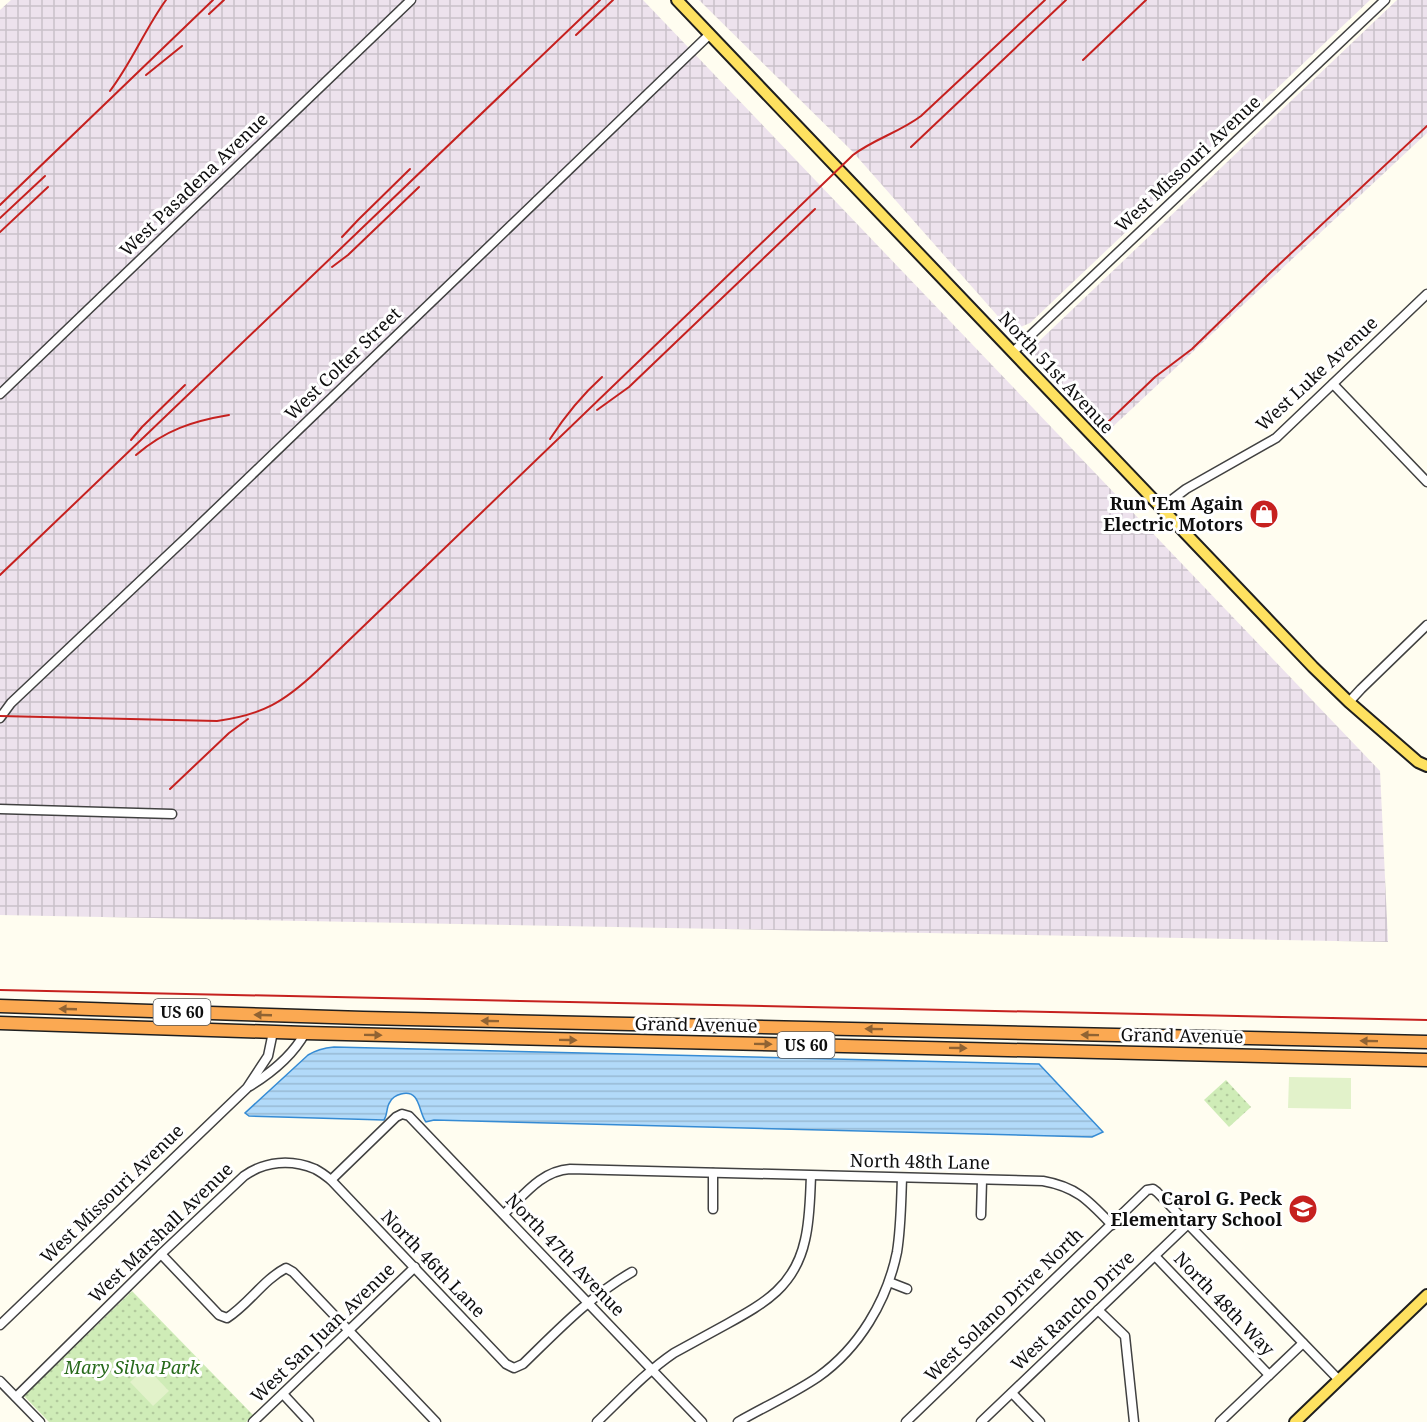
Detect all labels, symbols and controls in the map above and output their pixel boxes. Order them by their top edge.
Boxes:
street label: West Missouri Avenue [1109,90,1265,237]
street label: West Pasadena Avenue [114,107,273,261]
street label: West Colter Street [279,302,406,425]
street label: North 51st Avenue [994,306,1120,439]
street label: West Luke Avenue [1250,311,1382,436]
place label: Run 'Em Again Electric Motors [1103,491,1243,536]
shop icon: Run 'Em Again Electric Motors [1248,498,1280,530]
road number: US 60 [154,999,210,1025]
one-way arrow [58,1004,77,1013]
one-way arrow [253,1010,272,1019]
street label: Grand Avenue [634,1011,758,1037]
one-way arrow [480,1016,499,1025]
street label: Grand Avenue [1120,1022,1244,1048]
one-way arrow [864,1025,883,1034]
one-way arrow [364,1030,383,1040]
one-way arrow [1080,1030,1099,1039]
road number: US 60 [778,1032,834,1058]
one-way arrow [559,1035,578,1044]
one-way arrow [1359,1036,1378,1046]
one-way arrow [754,1039,773,1049]
one-way arrow [948,1044,967,1053]
street label: West Missouri Avenue [34,1118,188,1268]
street label: North 48th Lane [850,1148,990,1174]
street label: West Marshall Avenue [83,1157,238,1308]
place label: Carol G. Peck Elementary School [1111,1186,1283,1231]
street label: North 47th Avenue [501,1188,631,1321]
school or university icon: Carol G. Peck Elementary School [1287,1193,1319,1225]
street label: North 46th Lane [376,1205,491,1322]
street label: West Solano Drive North [919,1222,1088,1386]
street label: West Rancho Drive [1005,1245,1139,1375]
street label: North 48th Way [1169,1246,1281,1361]
street label: West San Juan Avenue [245,1257,399,1407]
park label: Mary Silva Park [63,1355,201,1379]

